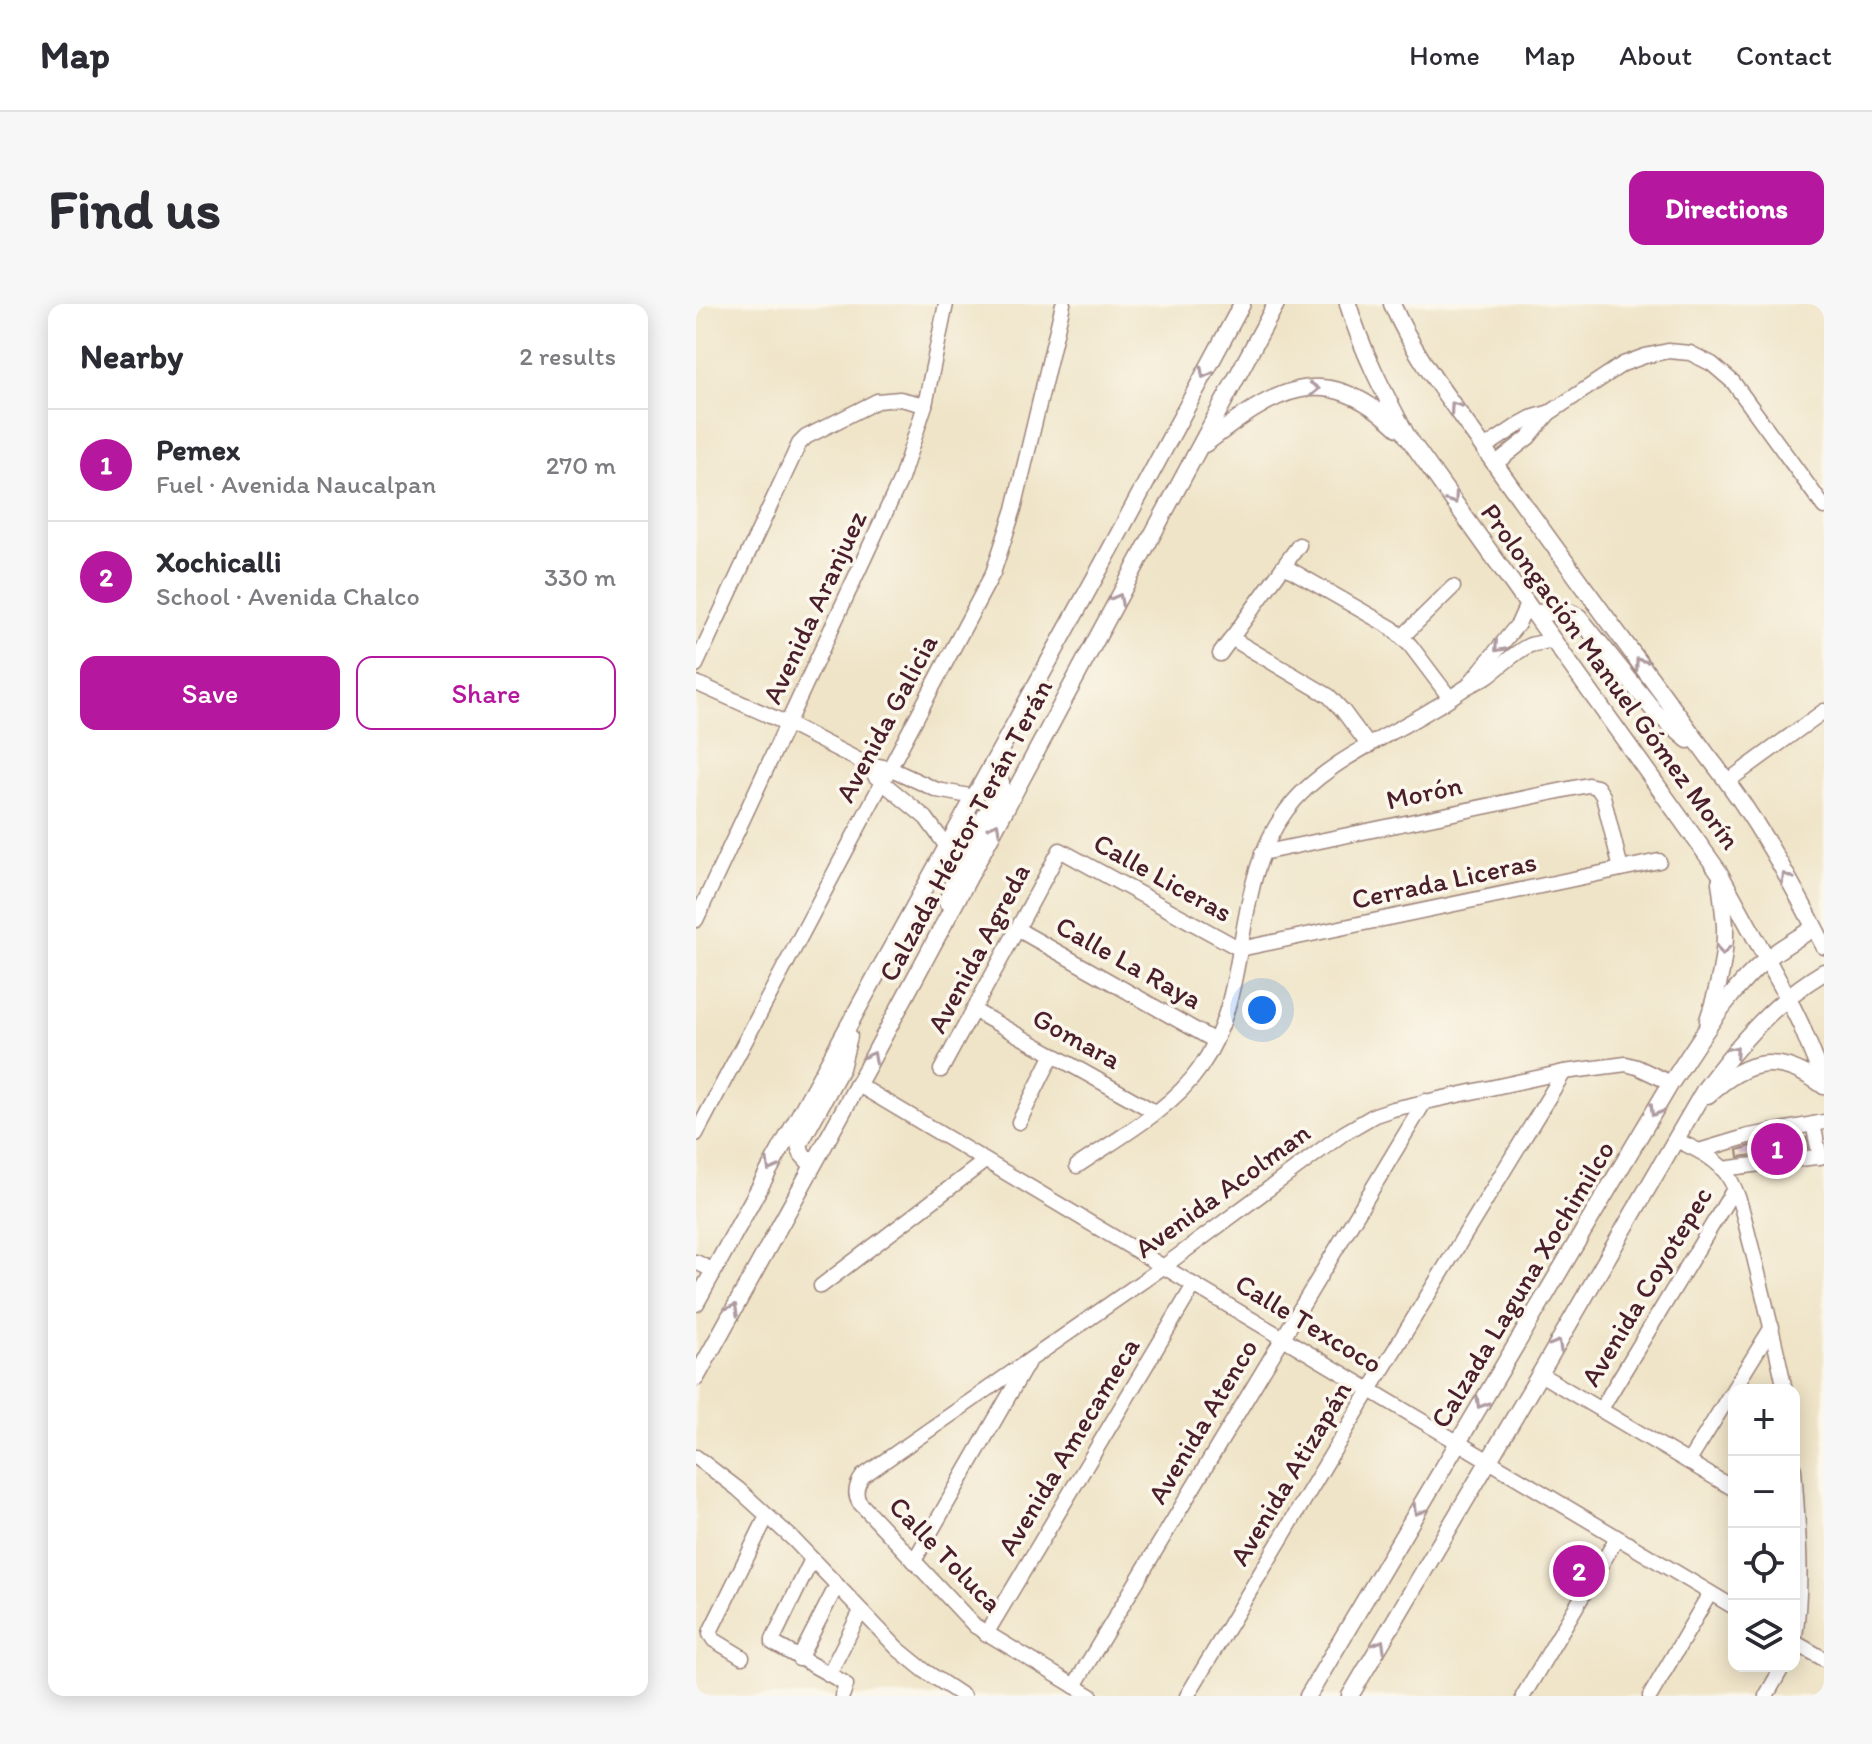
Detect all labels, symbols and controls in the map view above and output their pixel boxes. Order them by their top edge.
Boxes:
text: Map [40,32,110,78]
text: Home [1409,38,1480,72]
text: Map [1524,38,1575,72]
text: About [1619,38,1692,72]
text: Contact [1736,38,1832,72]
button: Directions [1629,171,1824,245]
text: Find us [48,175,221,242]
text: Nearby [80,336,183,377]
text: 2 results [519,340,616,372]
one-way arrow [1199,364,1215,378]
one-way arrow [1308,381,1320,398]
one-way arrow [1450,402,1465,416]
text: Pemex [156,431,240,468]
text: 1 [100,449,112,481]
text: 270 m [546,449,616,481]
text: Fuel · Avenida Naucalpan [156,468,436,500]
one-way arrow [1443,491,1457,505]
street label: Prolongación Manuel Gómez Morín [1474,496,1748,856]
street label: Avenida Aranjuez [754,505,874,709]
text: Xochicalli [156,543,281,580]
text: 2 [99,561,113,593]
text: 330 m [544,561,616,593]
text: School · Avenida Chalco [156,580,420,612]
one-way arrow [1109,593,1124,607]
street label: Avenida Galicia [827,628,945,808]
one-way arrow [1494,637,1509,652]
button: Save [80,656,340,730]
button: Share [356,656,616,730]
one-way arrow [1635,658,1650,672]
street label: Calzada Héctor Terán Terán [871,673,1059,987]
street label: Morón [1383,767,1465,817]
one-way arrow [986,822,1001,836]
street label: Calle Liceras [1088,825,1238,929]
street label: Cerrada Liceras [1348,844,1540,916]
street label: Avenida Agreda [919,857,1037,1039]
one-way arrow [1781,872,1796,886]
street label: Calle La Raya [1050,908,1208,1016]
one-way arrow [1715,944,1732,957]
your location [1242,990,1282,1030]
street label: Gomara [1027,1000,1128,1076]
one-way arrow [1724,1045,1739,1060]
one-way arrow [863,1051,878,1065]
one-way arrow [1649,1102,1665,1117]
street label: Avenida Acolman [1128,1115,1316,1265]
pin: 1 [1751,1119,1803,1179]
street label: Calzada Laguna Xochimilco [1423,1134,1621,1434]
one-way arrow [766,1158,781,1172]
street label: Avenida Coyotepec [1573,1180,1719,1392]
street label: Calle Texcoco [1229,1266,1389,1380]
one-way arrow [724,1303,739,1318]
street label: Avenida Amecameca [990,1331,1147,1561]
street label: Avenida Atenco [1140,1332,1264,1510]
one-way arrow [1547,1339,1563,1354]
street label: Avenida Atizapán [1222,1374,1359,1571]
map controls [1728,1384,1800,1672]
button: + [1728,1384,1800,1456]
one-way arrow [1475,1394,1491,1409]
button: − [1728,1456,1800,1528]
street label: Calle Toluca [882,1489,1010,1619]
one-way arrow [1412,1501,1428,1516]
button: locate [1728,1528,1800,1600]
pin: 2 [1553,1541,1605,1601]
button: layers [1728,1600,1800,1672]
one-way arrow [1370,1639,1386,1654]

